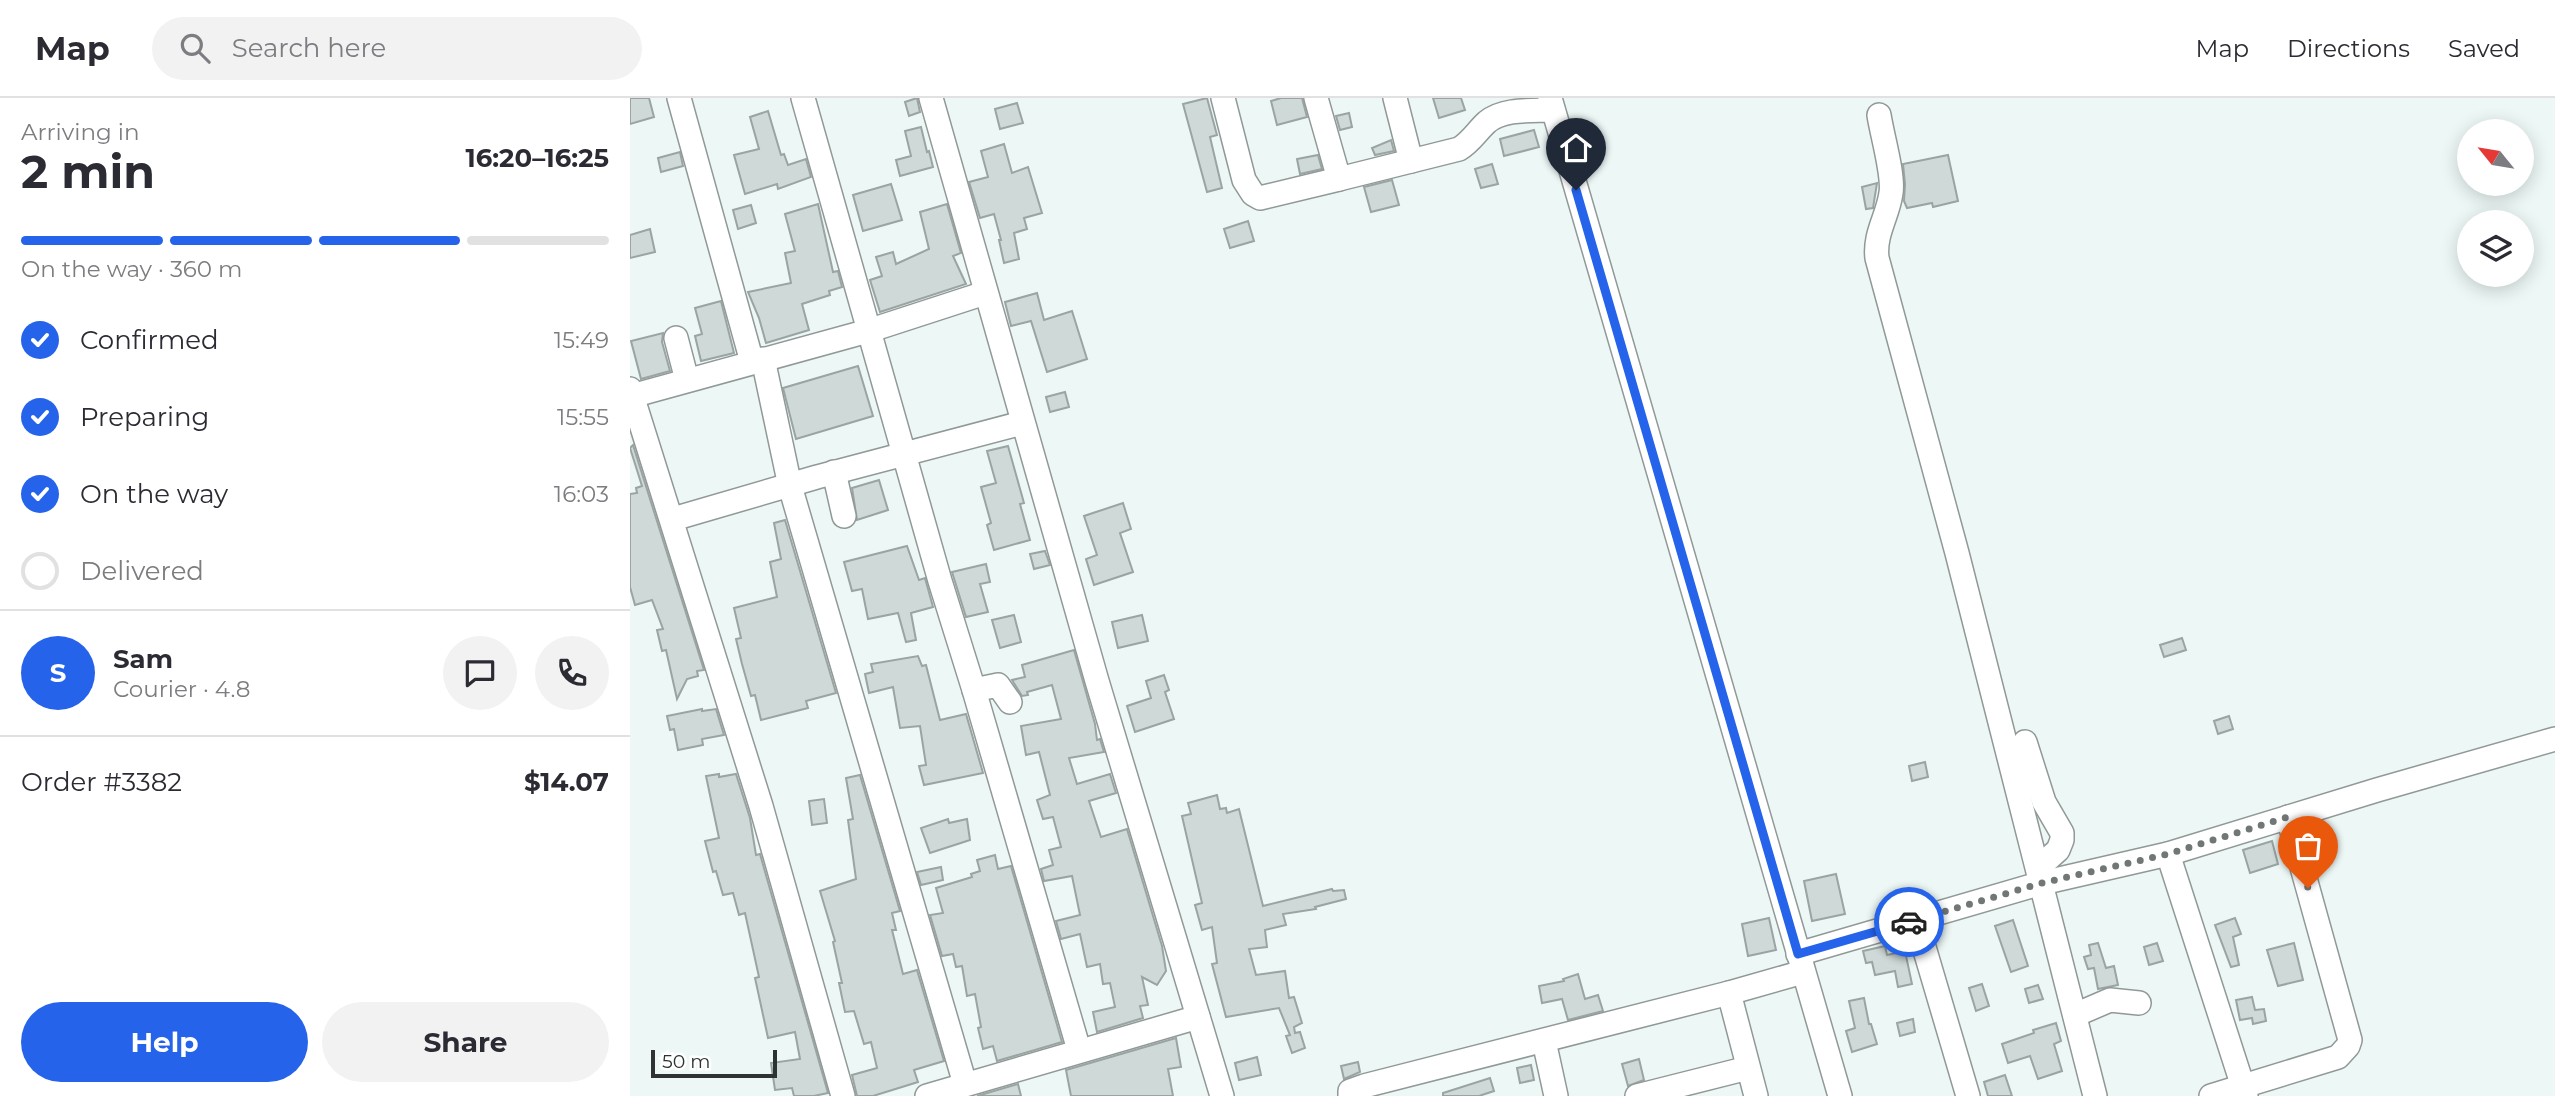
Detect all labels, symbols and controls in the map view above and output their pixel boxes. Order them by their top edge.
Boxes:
search box [152,17,642,80]
text: Map [35,28,110,68]
icon: search [176,29,214,67]
text: Search here [232,32,386,64]
text: Map [2196,34,2249,63]
text: Directions [2287,34,2410,63]
text: Saved [2448,34,2520,63]
text: Arriving in [21,118,140,146]
pin [1546,118,1606,190]
north arrow [2457,119,2534,196]
map controls [2457,119,2534,287]
icon: home [1557,129,1595,167]
text: 16:20–16:25 [466,142,609,174]
text: 2 min [21,143,155,200]
button: layers [2457,210,2534,287]
text: On the way · 360 m [21,255,243,283]
icon: check [21,321,59,359]
text: Confirmed [80,324,219,356]
text: 15:49 [554,326,609,354]
icon: check [21,398,59,436]
text: Preparing [80,401,209,433]
text: 15:55 [557,403,609,431]
icon: check [21,475,59,513]
text: On the way [80,478,228,510]
text: 16:03 [554,480,609,508]
text: Delivered [80,555,204,587]
button: chat [443,636,517,710]
button: phone [535,636,609,710]
text: Sam [113,643,173,675]
text: S [50,657,66,689]
text: Courier · 4.8 [113,675,250,703]
text: Order #3382 [21,766,182,798]
text: $14.07 [524,766,609,798]
pin [2278,816,2338,888]
icon: bag [2289,827,2327,865]
courier [1874,887,1944,957]
icon: car [1890,903,1928,941]
button: Help [21,1002,308,1082]
button: Share [322,1002,609,1082]
scale bar [651,1047,777,1079]
text: 50 m [662,1050,710,1073]

